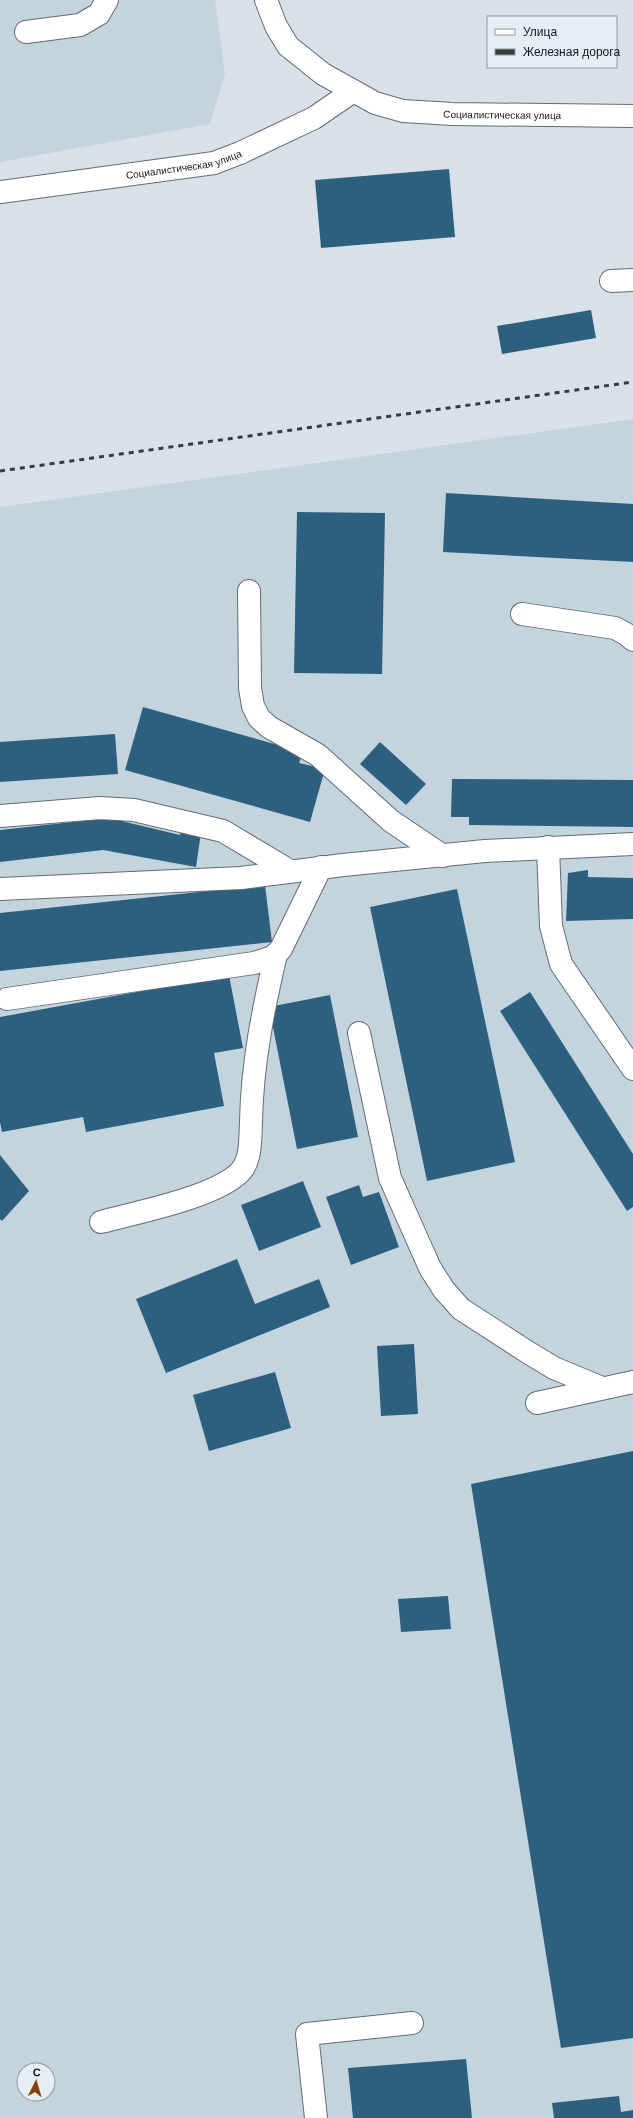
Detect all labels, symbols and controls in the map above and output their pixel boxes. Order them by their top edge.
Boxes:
legend [487,16,617,68]
text: Улица [523,25,557,39]
text: Железная дорога [523,45,620,59]
street label: Социалистическая улица [443,108,562,121]
street label: Социалистическая улица [125,147,243,180]
north arrow [16,2062,56,2102]
text: С [32,2066,41,2078]

